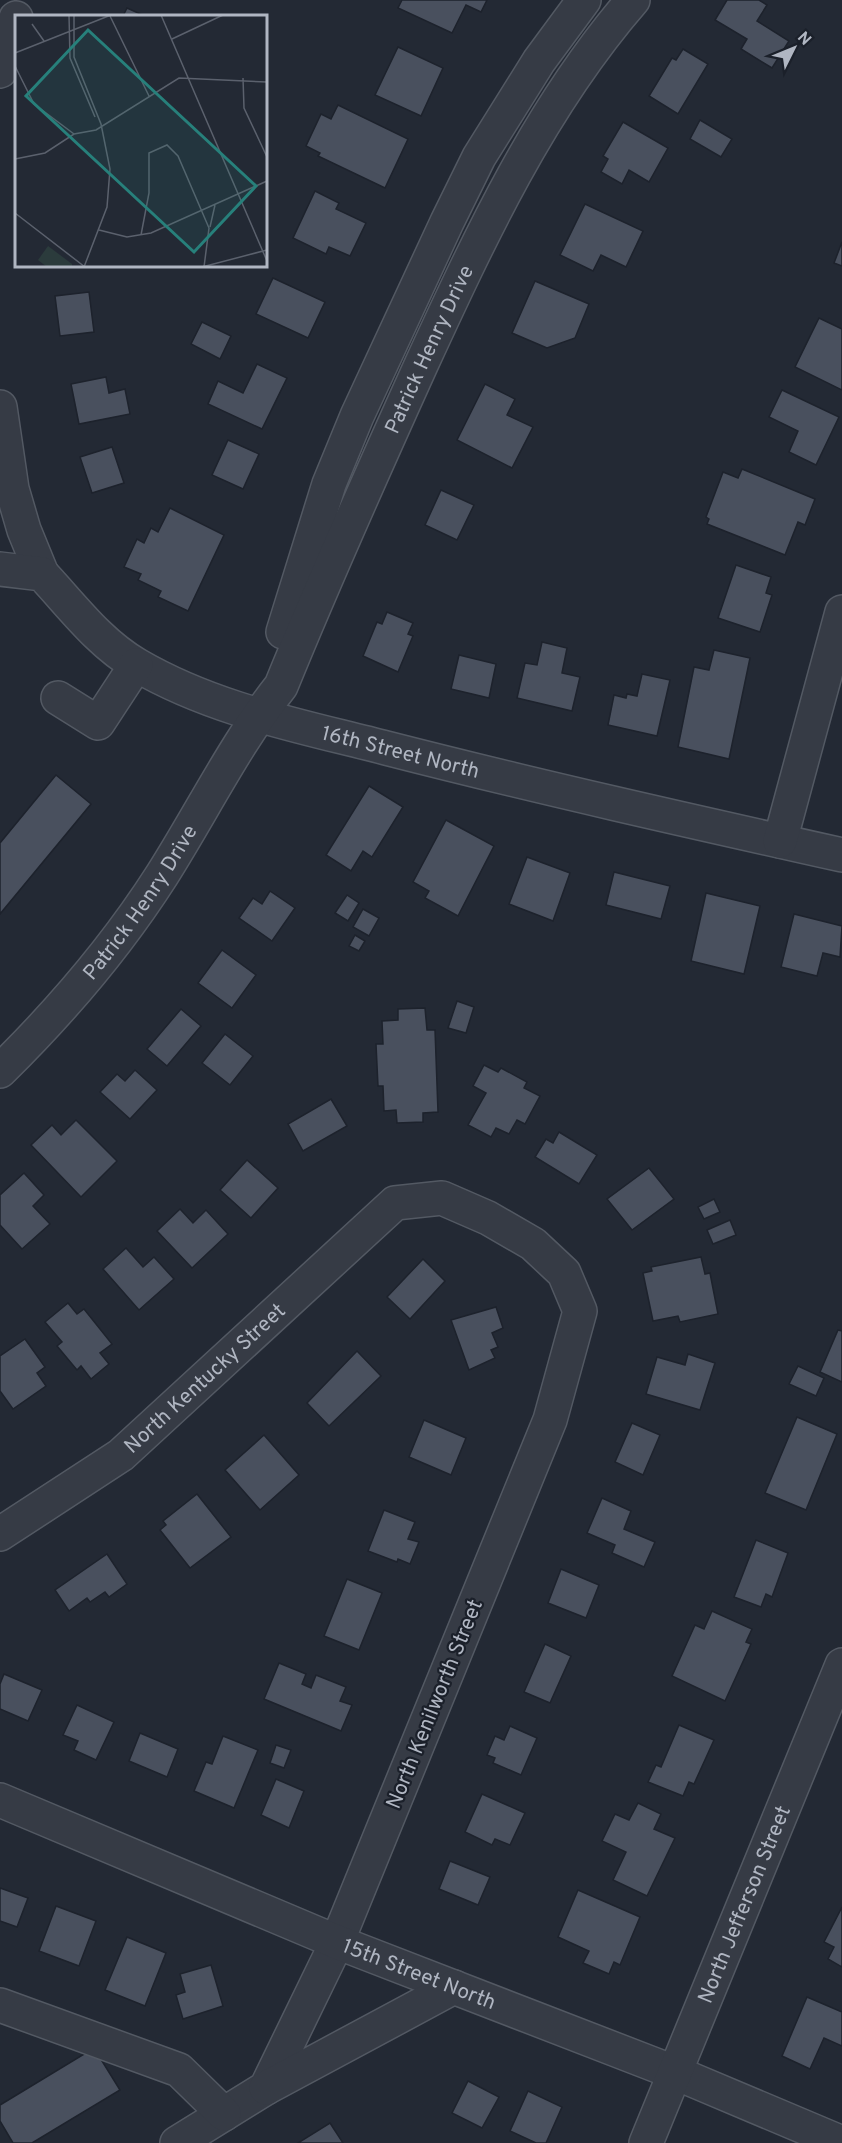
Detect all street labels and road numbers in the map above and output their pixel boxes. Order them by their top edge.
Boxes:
street label: Patrick Henry Drive [380,261,481,439]
street label: 16th Street North [319,720,482,786]
street label: Patrick Henry Drive [78,820,204,986]
street label: North Kentucky Street [119,1298,292,1460]
street label: North Kenilworth Street [381,1596,490,1813]
street label: North Jefferson Street [693,1802,798,2008]
street label: 15th Street North [338,1933,499,2017]

